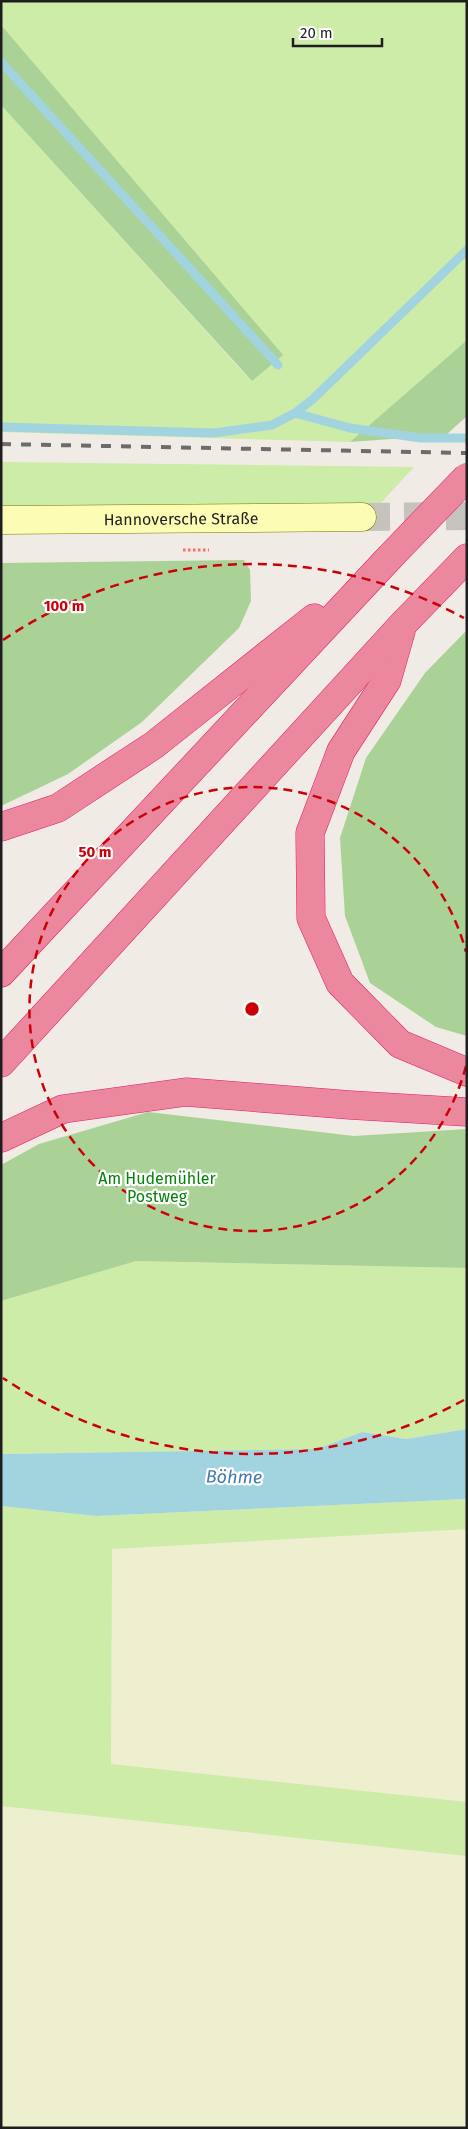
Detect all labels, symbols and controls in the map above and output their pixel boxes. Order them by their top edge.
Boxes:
scale bar [293,15,382,47]
text: 20 m [300,24,333,42]
street label: Hannoversche Straße [104,509,258,529]
text: 100 m [44,597,84,615]
text: 50 m [78,843,112,861]
centre of rings [243,1000,261,1018]
park label: Am Hudemühler Postweg [98,1169,217,1206]
water label: Böhme [206,1466,262,1488]

